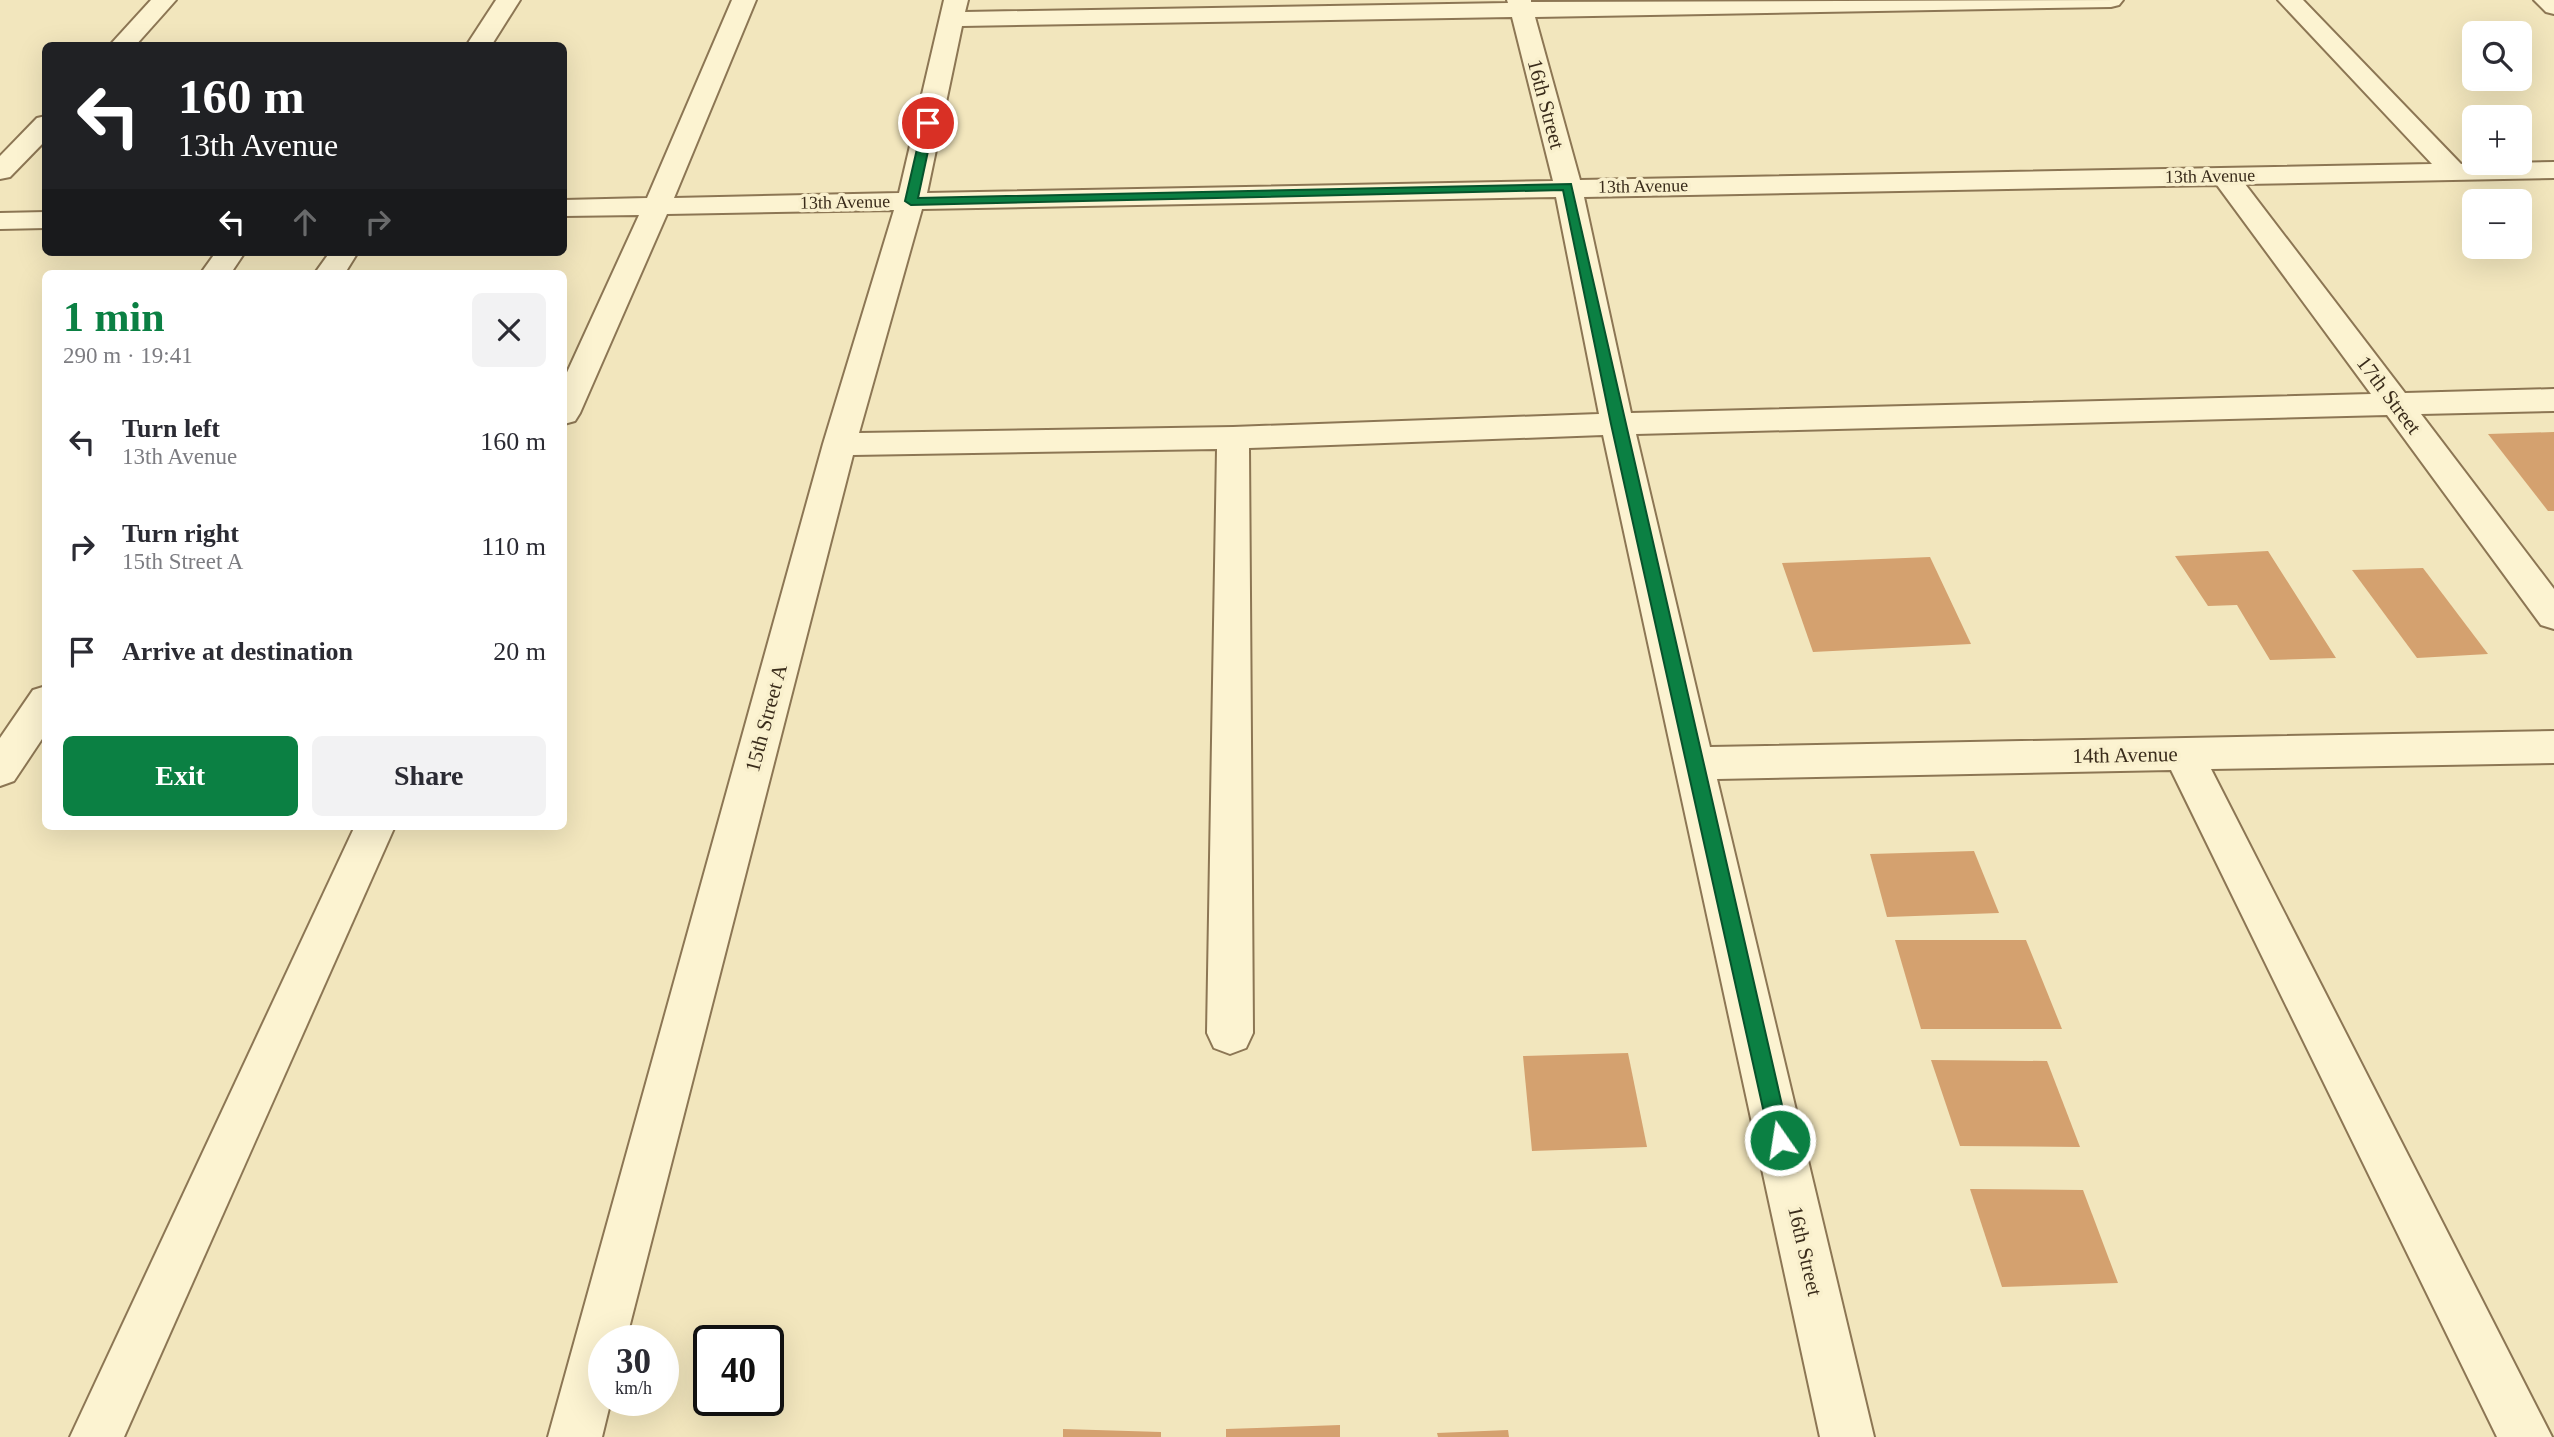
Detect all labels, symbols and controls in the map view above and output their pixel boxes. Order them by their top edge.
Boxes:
map controls [2462,21,2532,259]
button: search [2462,21,2532,91]
street label: 16th Street [1523,57,1569,151]
text: 160 m [178,69,305,124]
icon: left [63,70,154,161]
pin [898,93,958,153]
icon: arrive [909,104,947,142]
button: + [2462,105,2532,175]
text: 13th Avenue [178,127,338,163]
street label: 13th Avenue [2165,165,2255,187]
street label: 13th Avenue [1598,175,1688,197]
button: − [2462,189,2532,259]
street label: 13th Avenue [800,191,890,213]
icon: left [213,203,251,241]
icon: ahead [286,203,324,241]
icon: right [359,203,397,241]
button: close [472,293,546,367]
text: 1 min [63,294,165,340]
text: 290 m · 19:41 [63,343,193,368]
street label: 17th Street [2352,351,2426,439]
text: Turn left [122,414,220,443]
icon: left [63,423,101,461]
text: 160 m [480,427,546,456]
text: 13th Avenue [122,444,237,469]
text: Turn right [122,519,239,548]
icon: right [63,528,101,566]
text: 110 m [481,532,546,561]
text: 15th Street A [122,549,243,574]
icon: arrive [63,633,101,671]
text: Arrive at destination [122,637,353,666]
text: 20 m [493,637,546,666]
street label: 15th Street A [740,661,792,775]
button: Exit [63,736,298,816]
button: Share [312,736,546,816]
street label: 14th Avenue [2072,742,2178,768]
position arrow [1743,1103,1817,1177]
street label: 16th Street [1783,1204,1827,1298]
speed limit sign: 40 [693,1325,784,1416]
text: 30 [616,1342,651,1381]
text: km/h [615,1378,652,1398]

